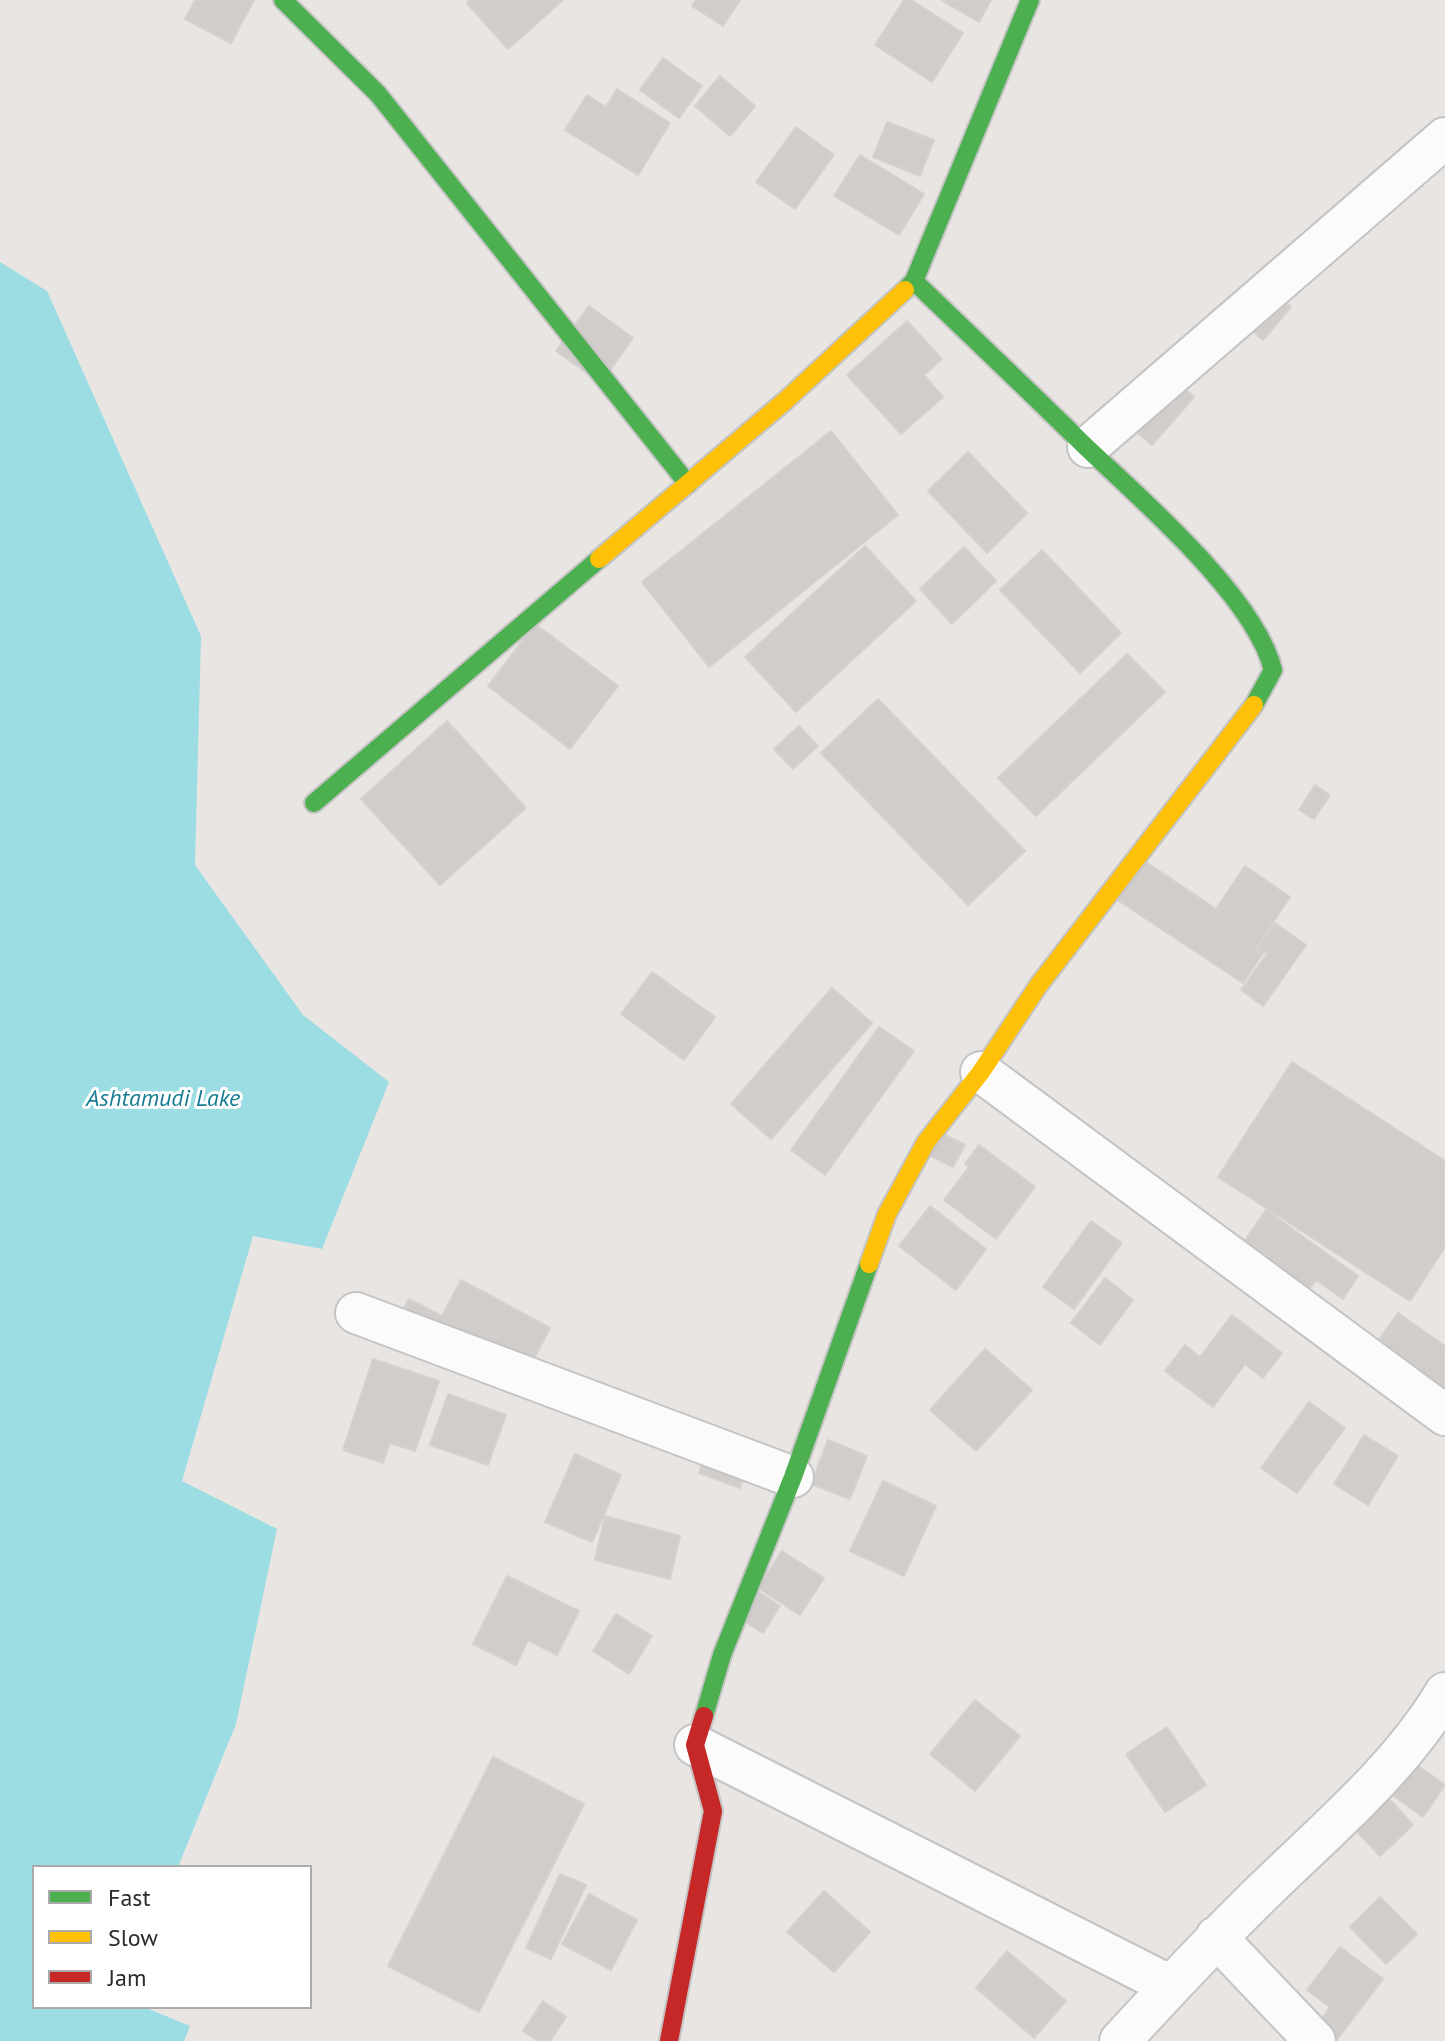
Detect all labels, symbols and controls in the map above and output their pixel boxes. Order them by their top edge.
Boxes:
water label: Ashtamudi Lake [86,1085,240,1113]
legend [32,1865,312,2009]
text: Fast [108,1882,151,1913]
text: Slow [108,1922,158,1953]
text: Jam [108,1962,146,1993]

